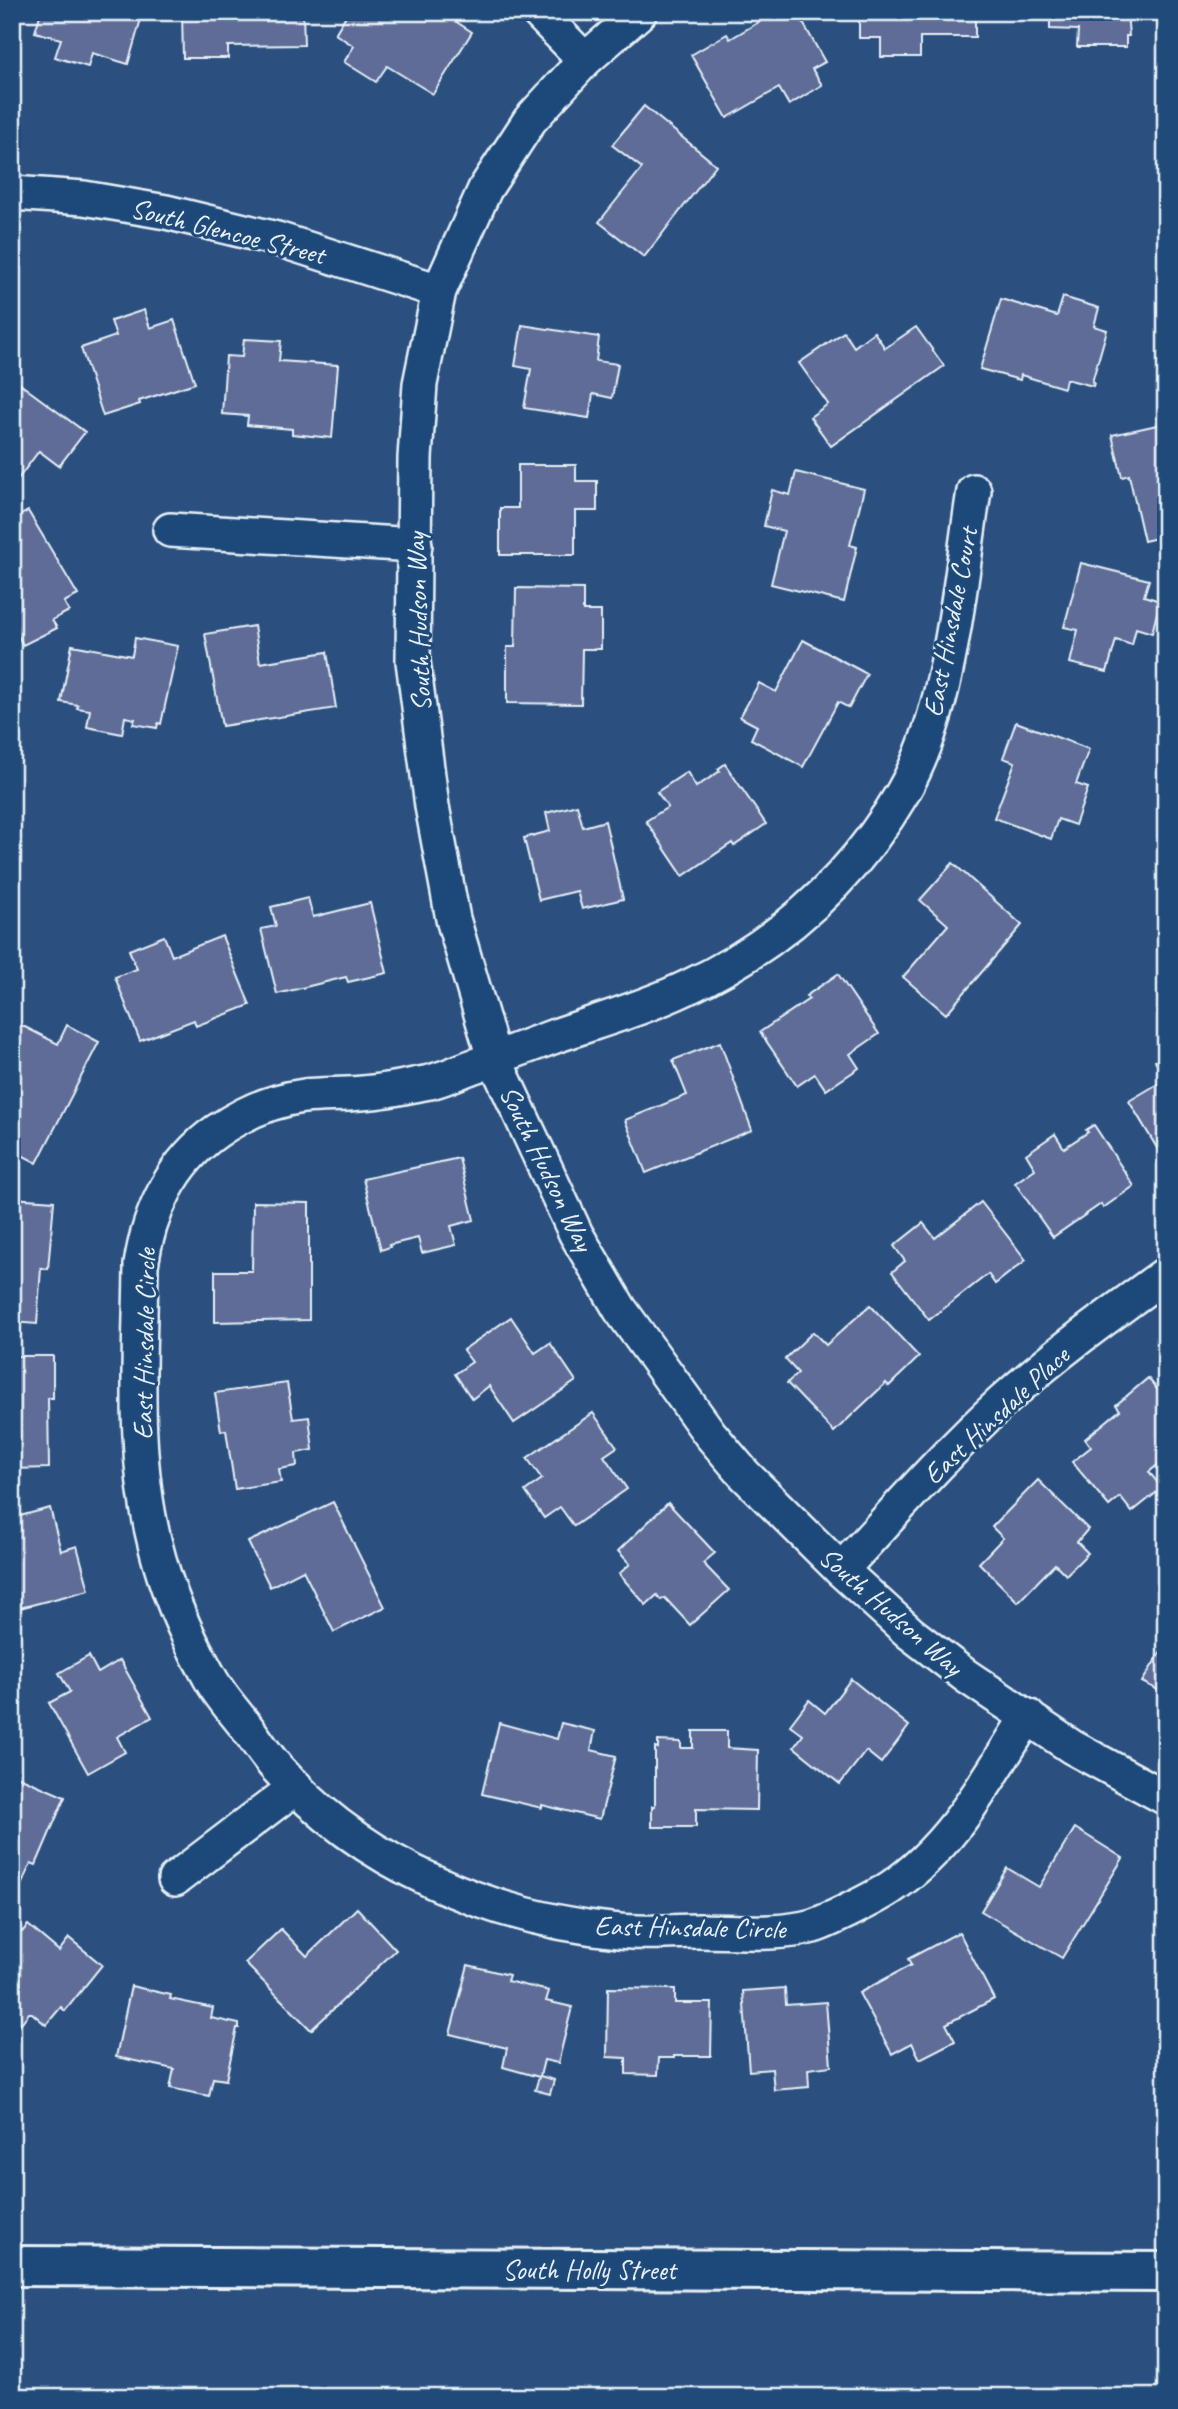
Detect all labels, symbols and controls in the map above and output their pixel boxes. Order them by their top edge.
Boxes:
street label: South Glencoe Street [127,190,331,273]
street label: East Hinsdale Court [915,522,986,719]
street label: South Hudson Way [397,529,439,712]
street label: South Hudson Way [492,1080,603,1258]
street label: East Hinsdale Circle [125,1246,163,1440]
street label: East Hinsdale Place [916,1337,1078,1492]
street label: South Hudson Way [812,1539,972,1685]
street label: East Hinsdale Circle [594,1908,788,1946]
street label: South Holly Street [502,2252,679,2287]

